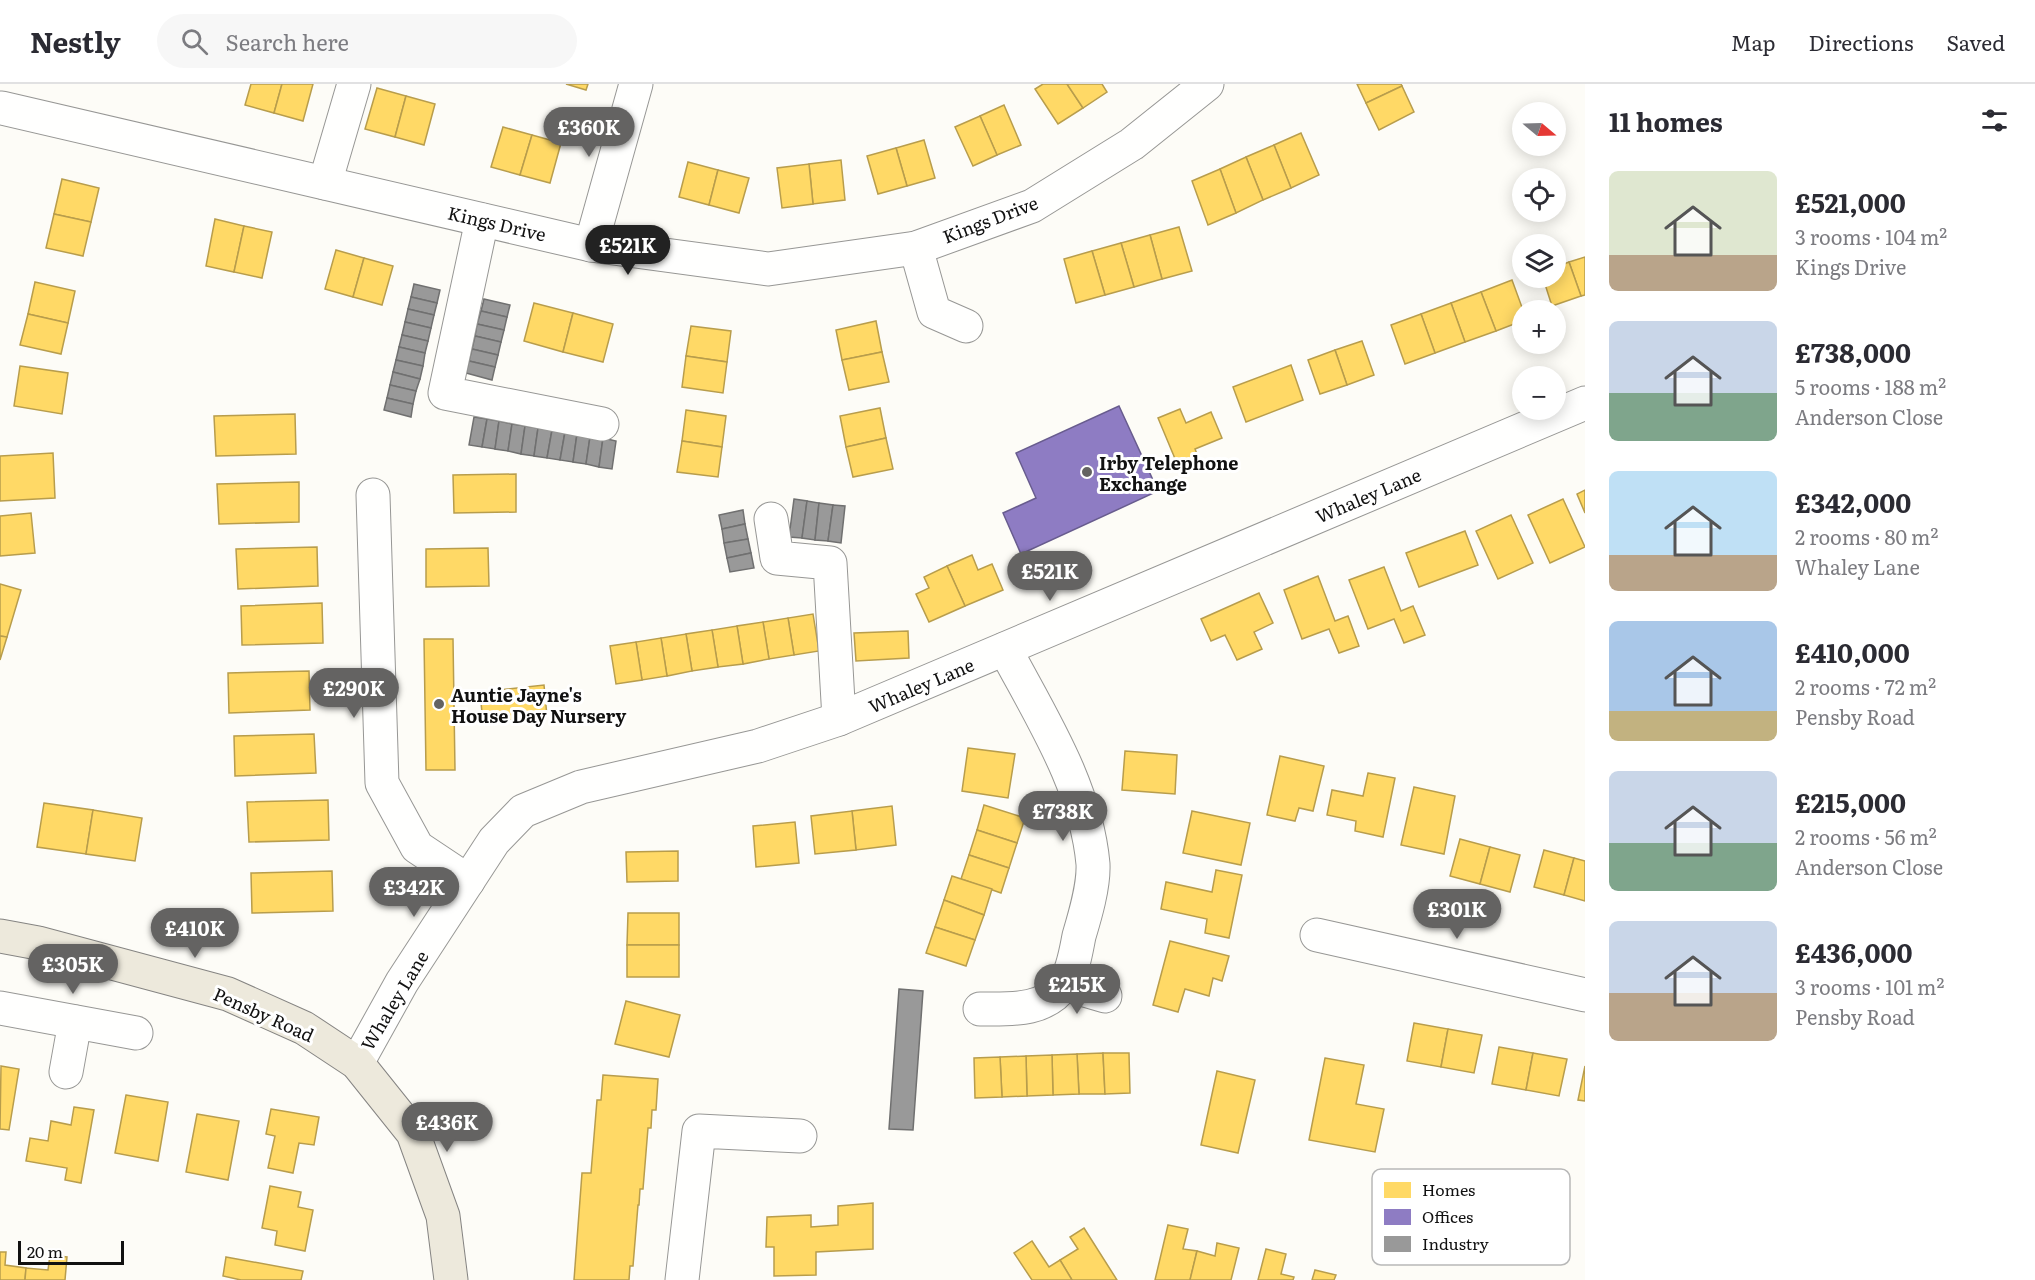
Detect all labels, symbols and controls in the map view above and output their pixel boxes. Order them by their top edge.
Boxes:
search box [157,14,577,68]
text: Nestly [30,20,121,62]
icon: search [178,25,211,58]
text: Search here [226,25,349,58]
text: Map [1731,26,1776,57]
text: Directions [1809,26,1914,57]
text: Saved [1947,26,2005,57]
text: 11 homes [1609,101,1723,140]
north arrow [1512,102,1566,156]
map controls [1512,102,1566,420]
icon: filters [1978,104,2011,137]
pin: £360K [547,107,631,158]
text: £360K [558,111,620,141]
button: locate [1512,168,1566,222]
text: £521,000 [1795,182,1906,221]
street label: Kings Drive [938,188,1042,250]
icon: home [1657,195,1729,267]
street label: Kings Drive [445,199,549,247]
text: 3 rooms · 104 m² [1795,221,1947,251]
pin: £521K [586,225,670,276]
text: £521K [599,229,657,259]
button: layers [1512,234,1566,288]
text: Kings Drive [1795,251,1906,281]
button: + [1512,300,1566,354]
text: £738,000 [1795,332,1911,371]
icon: home [1657,345,1729,417]
button: − [1512,366,1566,420]
text: 5 rooms · 188 m² [1795,371,1946,401]
text: Anderson Close [1795,401,1943,431]
place label: Irby Telephone Exchange [1099,449,1239,497]
street label: Whaley Lane [1311,461,1425,529]
marker: Irby Telephone Exchange [1080,465,1094,479]
text: £342,000 [1795,482,1911,521]
icon: home [1657,495,1729,567]
text: 2 rooms · 80 m² [1795,521,1938,551]
pin: £521K [1008,551,1092,602]
text: Whaley Lane [1795,551,1920,581]
text: £521K [1021,555,1079,585]
text: £410,000 [1795,632,1910,671]
icon: home [1657,645,1729,717]
street label: Whaley Lane [864,651,978,719]
pin: £290K [312,668,396,719]
text: 2 rooms · 72 m² [1795,671,1936,701]
text: £290K [323,672,385,702]
place label: Auntie Jayne's House Day Nursery [451,681,626,729]
marker: Auntie Jayne's House Day Nursery [432,697,446,711]
text: Pensby Road [1795,701,1915,731]
text: £215,000 [1795,782,1906,821]
pin: £738K [1021,791,1105,842]
text: £738K [1032,795,1094,825]
icon: home [1657,795,1729,867]
text: 2 rooms · 56 m² [1795,821,1937,851]
text: Anderson Close [1795,851,1943,881]
pin: £342K [372,867,456,918]
text: £342K [383,871,445,901]
pin: £301K [1415,889,1499,940]
text: £301K [1427,893,1487,923]
pin: £410K [153,908,237,959]
text: £410K [165,912,225,942]
text: £436,000 [1795,932,1913,971]
pin: £305K [31,944,115,995]
street label: Whaley Lane [354,945,434,1055]
icon: home [1657,945,1729,1017]
text: £305K [42,948,104,978]
pin: £215K [1035,964,1119,1015]
text: £215K [1048,968,1106,998]
text: 3 rooms · 101 m² [1795,971,1944,1001]
street label: Pensby Road [209,980,319,1048]
text: Pensby Road [1795,1001,1915,1031]
pin: £436K [405,1102,489,1153]
text: £436K [416,1106,478,1136]
legend [1372,1169,1570,1265]
text: Homes [1422,1177,1475,1201]
text: Offices [1422,1204,1473,1228]
text: Industry [1422,1231,1490,1255]
scale bar [18,1238,124,1266]
text: 20 m [27,1239,63,1263]

